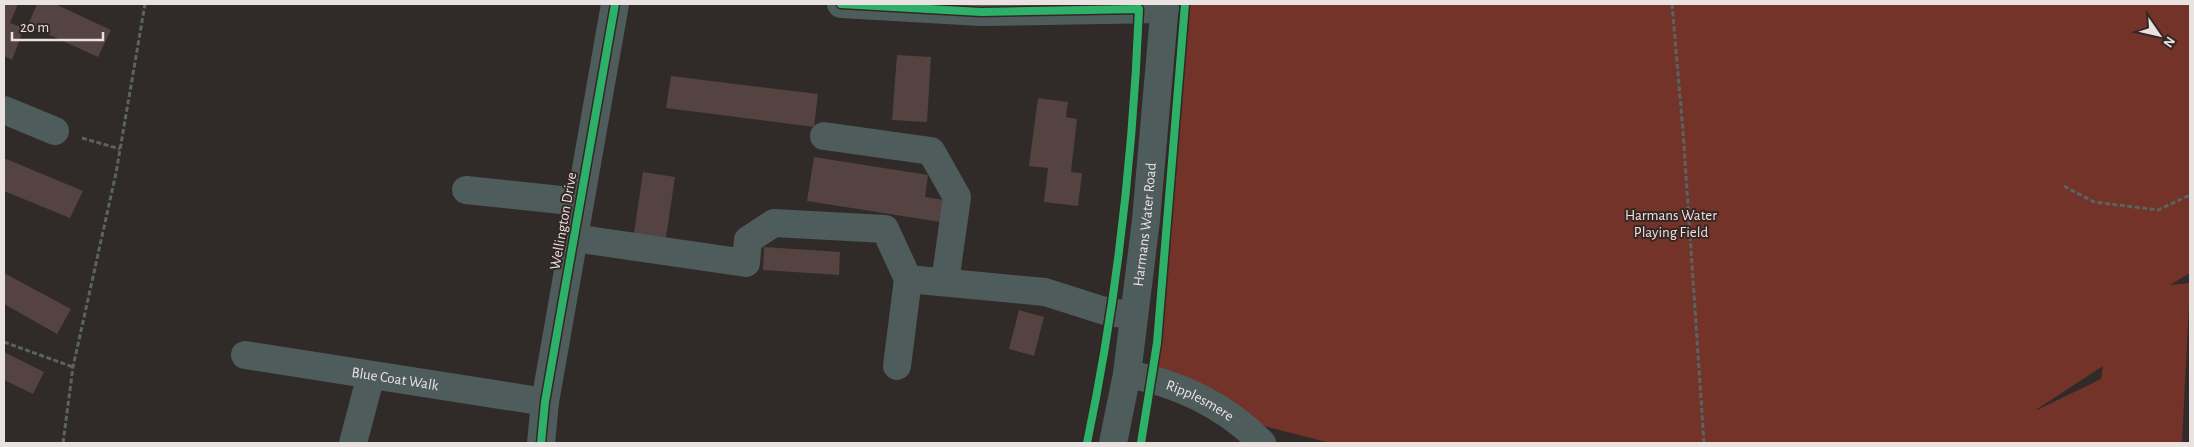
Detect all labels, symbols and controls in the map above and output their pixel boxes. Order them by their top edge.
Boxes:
scale bar [12,10,104,42]
north arrow [2134,10,2184,60]
text: 20 m [20,20,49,35]
text: N [2160,34,2177,50]
street label: Harmans Water Road [1131,162,1159,287]
street label: Wellington Drive [548,171,579,271]
park label: Harmans Water Playing Field [1625,208,1717,240]
street label: Blue Coat Walk [350,365,440,393]
street label: Ripplesmere [1164,377,1237,424]

